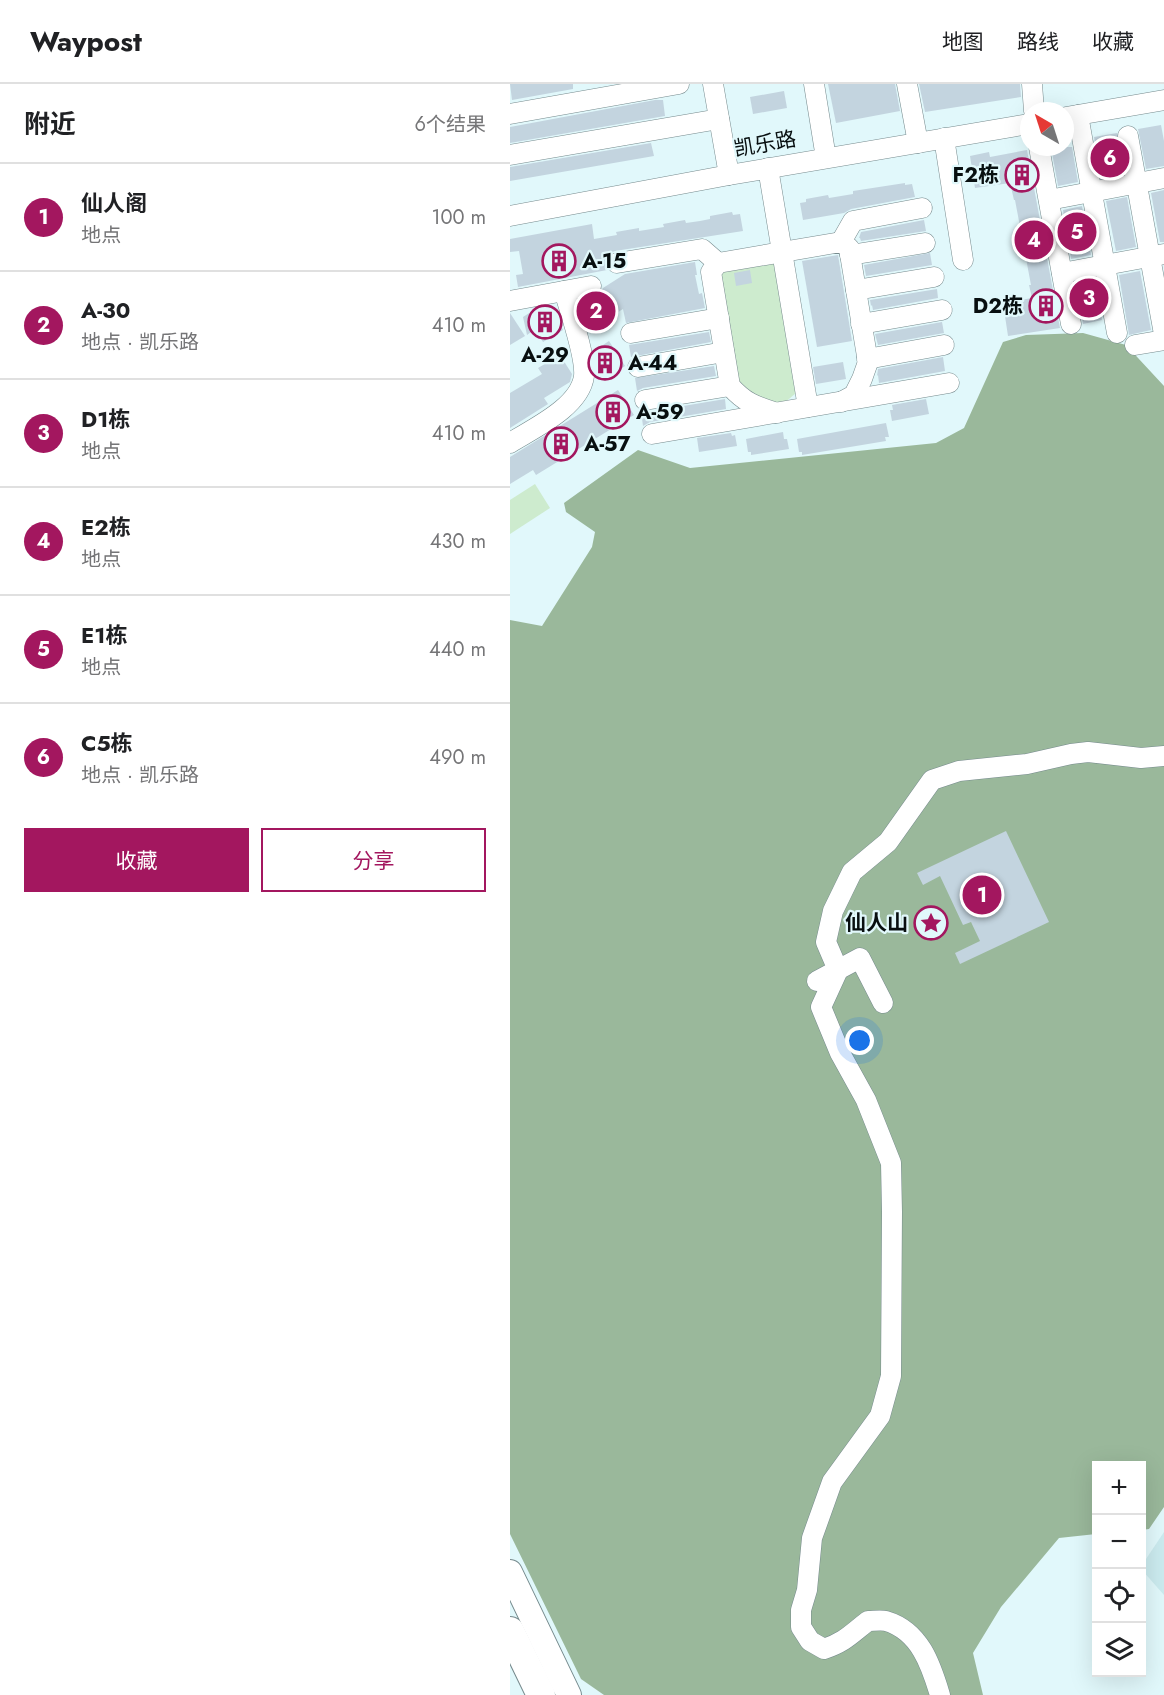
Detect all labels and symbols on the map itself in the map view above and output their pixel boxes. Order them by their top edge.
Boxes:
north arrow [1020,102,1074,156]
street label: 凯乐路 [731,124,799,164]
pin: 6 [1090,136,1130,181]
building icon: F2栋 [1004,157,1040,193]
place label: F2栋 [953,160,999,190]
pin: 5 [1058,210,1096,254]
pin: 4 [1014,218,1054,262]
building icon: A-15 [541,243,577,279]
place label: A-15 [581,246,626,276]
pin: 3 [1070,276,1108,320]
pin: 2 [576,288,616,334]
building icon: D2栋 [1028,288,1064,324]
place label: D2栋 [973,291,1023,321]
building icon: A-29 [527,304,563,340]
place label: A-29 [520,340,569,370]
building icon: A-44 [587,345,623,381]
place label: A-44 [627,348,677,378]
building icon: A-59 [595,394,631,430]
place label: A-59 [635,397,684,427]
building icon: A-57 [543,426,579,462]
place label: A-57 [583,429,631,459]
pin: 1 [962,872,1002,918]
place icon: 仙人山 [913,905,949,941]
place label: 仙人山 [845,908,908,938]
your location [845,1026,874,1055]

